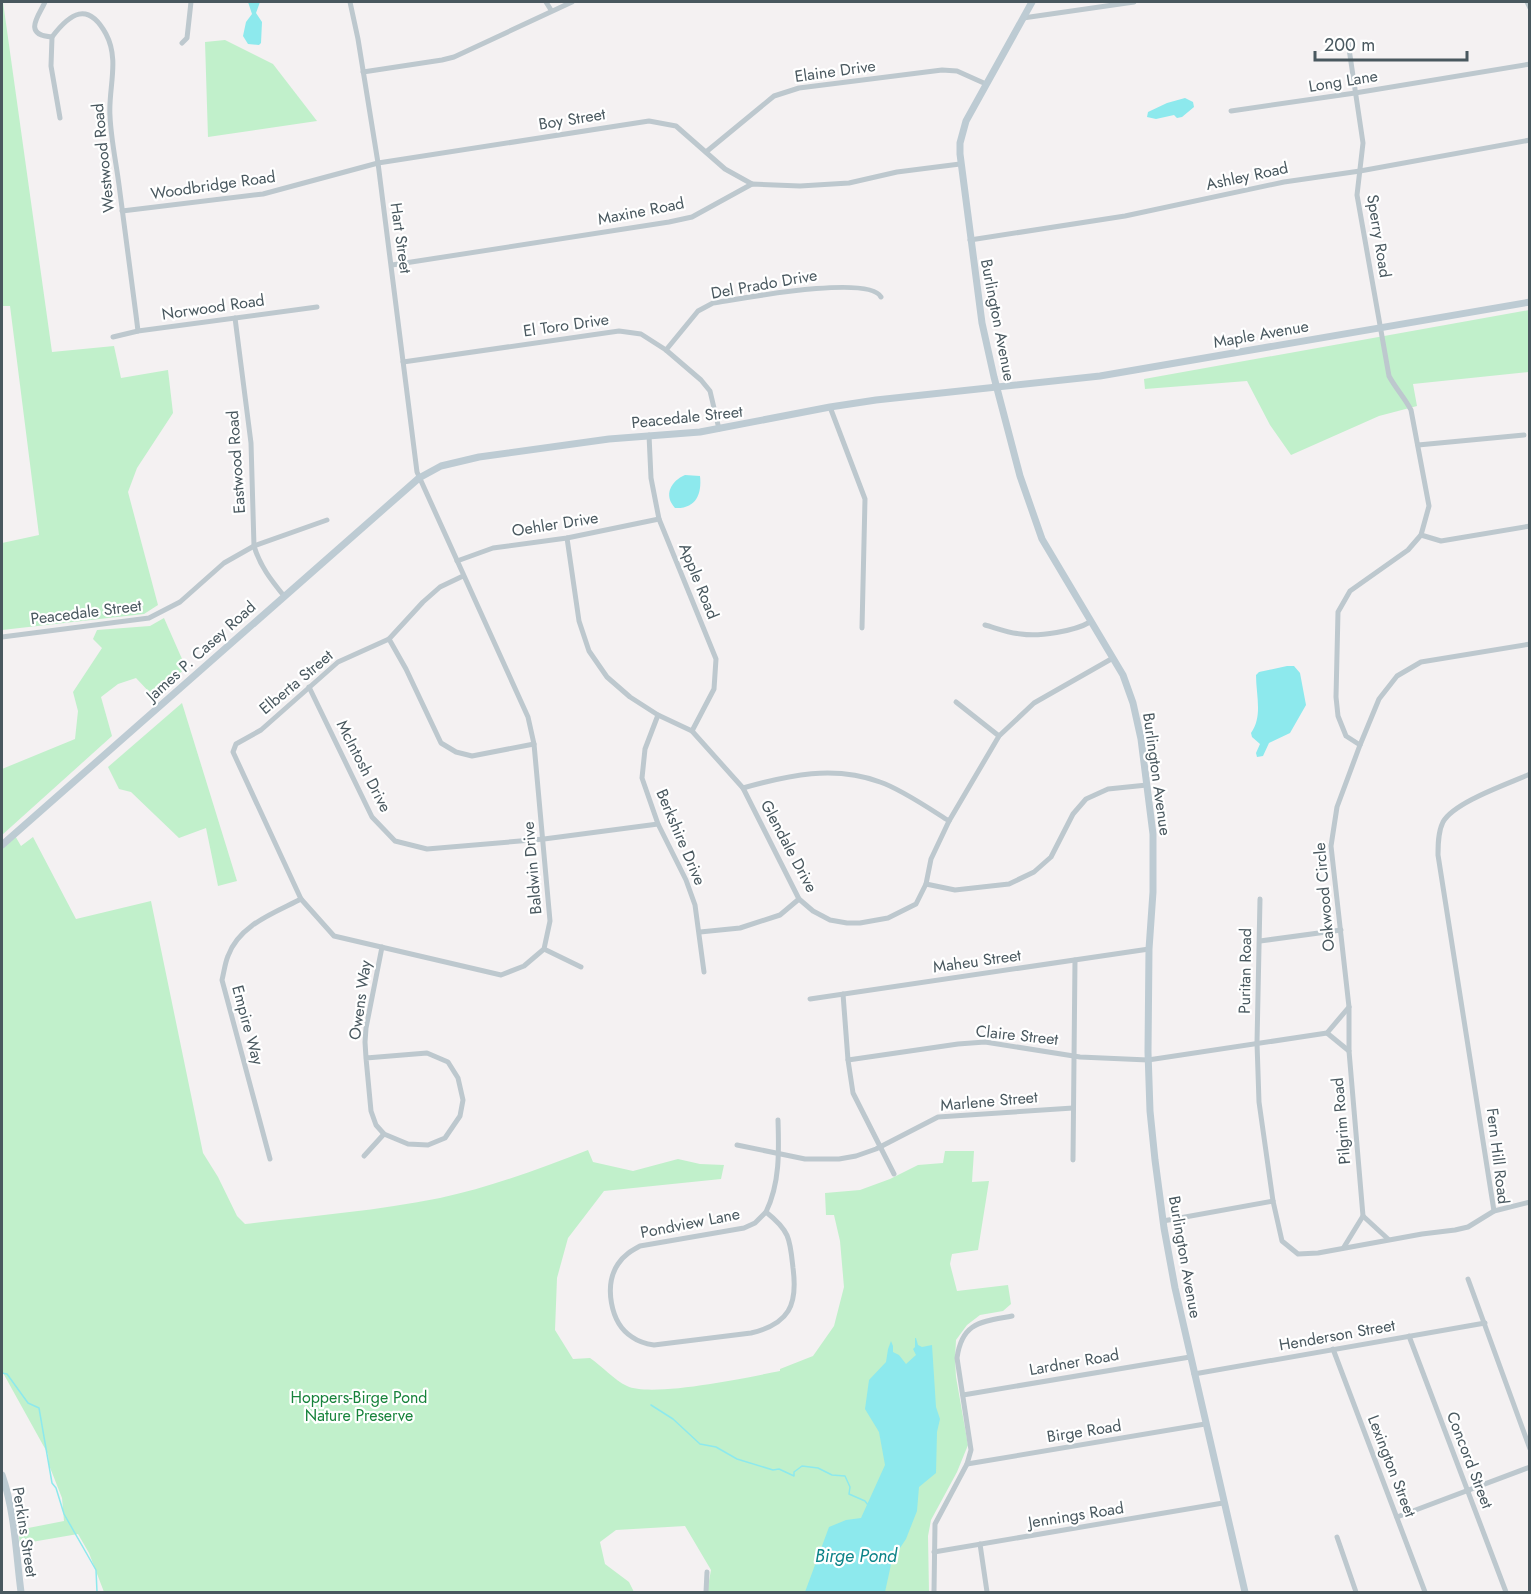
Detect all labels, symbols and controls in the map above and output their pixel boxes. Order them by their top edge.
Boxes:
scale bar [1315,24,1466,62]
text: 200 m [1324,32,1375,58]
street label: Elaine Drive [793,54,877,88]
street label: Long Lane [1307,64,1379,98]
street label: Westwood Road [86,102,120,214]
street label: Boy Street [537,102,607,136]
street label: Ashley Road [1204,156,1290,196]
street label: Woodbridge Road [149,165,277,205]
street label: Maxine Road [596,191,686,231]
street label: Sperry Road [1361,193,1397,279]
street label: Hart Street [385,201,417,275]
street label: Burlington Avenue [975,257,1021,383]
street label: Del Prado Drive [709,263,819,305]
street label: Norwood Road [160,288,266,326]
street label: El Toro Drive [522,308,610,342]
street label: Maple Avenue [1212,314,1310,354]
street label: Peacedale Street [630,400,744,434]
street label: Eastwood Road [221,410,251,514]
street label: Oehler Drive [510,506,600,542]
street label: Apple Road [673,540,725,622]
street label: Peacedale Street [29,594,143,630]
street label: James P. Casey Road [140,596,261,708]
street label: Elberta Street [254,644,338,720]
street label: Burlington Avenue [1137,711,1177,837]
street label: McIntosh Drive [331,716,397,816]
street label: Berkshire Drive [650,785,712,889]
street label: Glendale Drive [755,796,823,896]
street label: Baldwin Drive [516,821,548,915]
street label: Oakwood Circle [1308,841,1340,953]
street label: Puritan Road [1233,928,1257,1014]
street label: Maheu Street [931,943,1023,979]
street label: Owens Way [343,958,377,1041]
street label: Empire Way [226,983,270,1068]
street label: Claire Street [975,1019,1060,1051]
street label: Pilgrim Road [1326,1077,1356,1165]
street label: Marlene Street [939,1085,1039,1117]
street label: Fern Hill Road [1481,1107,1515,1205]
street label: Burlington Avenue [1163,1194,1207,1320]
street label: Pondview Lane [638,1202,742,1244]
street label: Henderson Street [1277,1313,1397,1357]
street label: Lardner Road [1027,1343,1121,1381]
park label: Hoppers-Birge Pond Nature Preserve [291,1386,428,1427]
street label: Concord Street [1441,1408,1499,1512]
street label: Lexington Street [1362,1412,1422,1520]
street label: Birge Road [1045,1414,1123,1448]
street label: Perkins Street [7,1485,44,1579]
street label: Jennings Road [1025,1496,1125,1534]
water label: Birge Pond [815,1543,898,1569]

